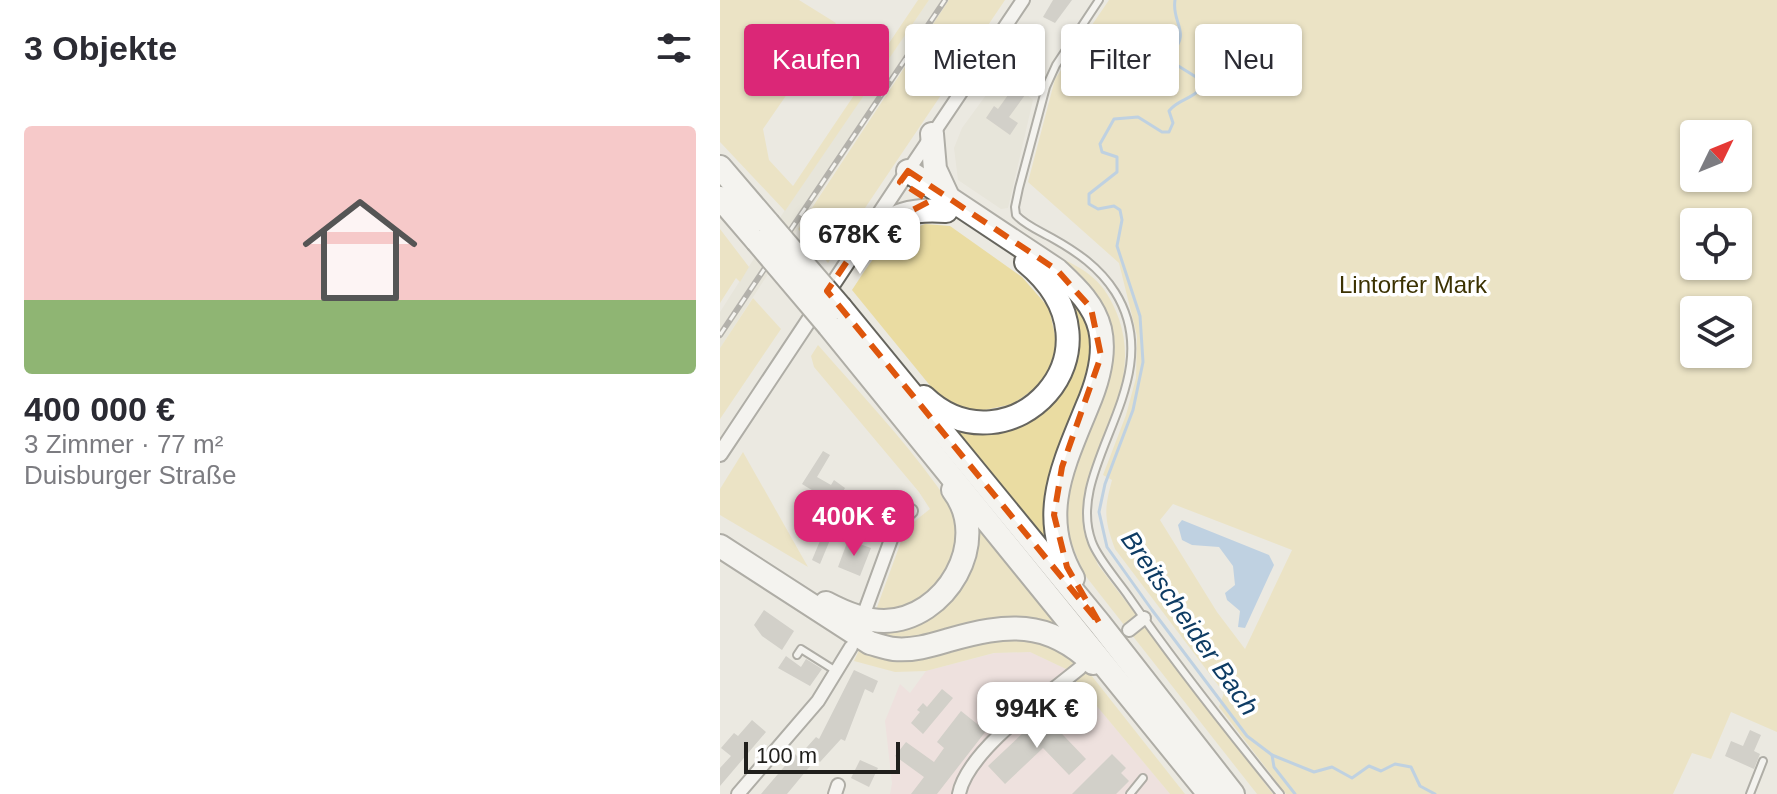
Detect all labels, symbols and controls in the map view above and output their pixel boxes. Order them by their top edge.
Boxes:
chip: Kaufen [744,24,889,96]
chip: Mieten [905,24,1045,96]
chip: Filter [1061,24,1179,96]
chip: Neu [1195,24,1302,96]
icon: filters [652,26,696,70]
text: 3 Objekte [24,29,177,67]
north arrow [1680,120,1752,192]
map controls [1680,120,1752,368]
icon: home [288,178,432,322]
pin: 678K € [795,208,925,276]
button: locate [1680,208,1752,280]
text: 678K € [818,219,902,249]
park label: Lintorfer Mark [1339,271,1488,298]
button: layers [1680,296,1752,368]
text: 400 000 € [24,390,175,428]
text: 3 Zimmer · 77 m² [24,429,223,459]
text: Duisburger Straße [24,460,236,490]
pin: 400K € [789,490,919,558]
text: 400K € [812,501,896,531]
water label: Breitscheider Bach [1115,525,1265,721]
pin: 994K € [972,682,1102,750]
text: 994K € [995,693,1079,723]
scale bar [744,738,900,774]
text: 100 m [756,743,817,768]

